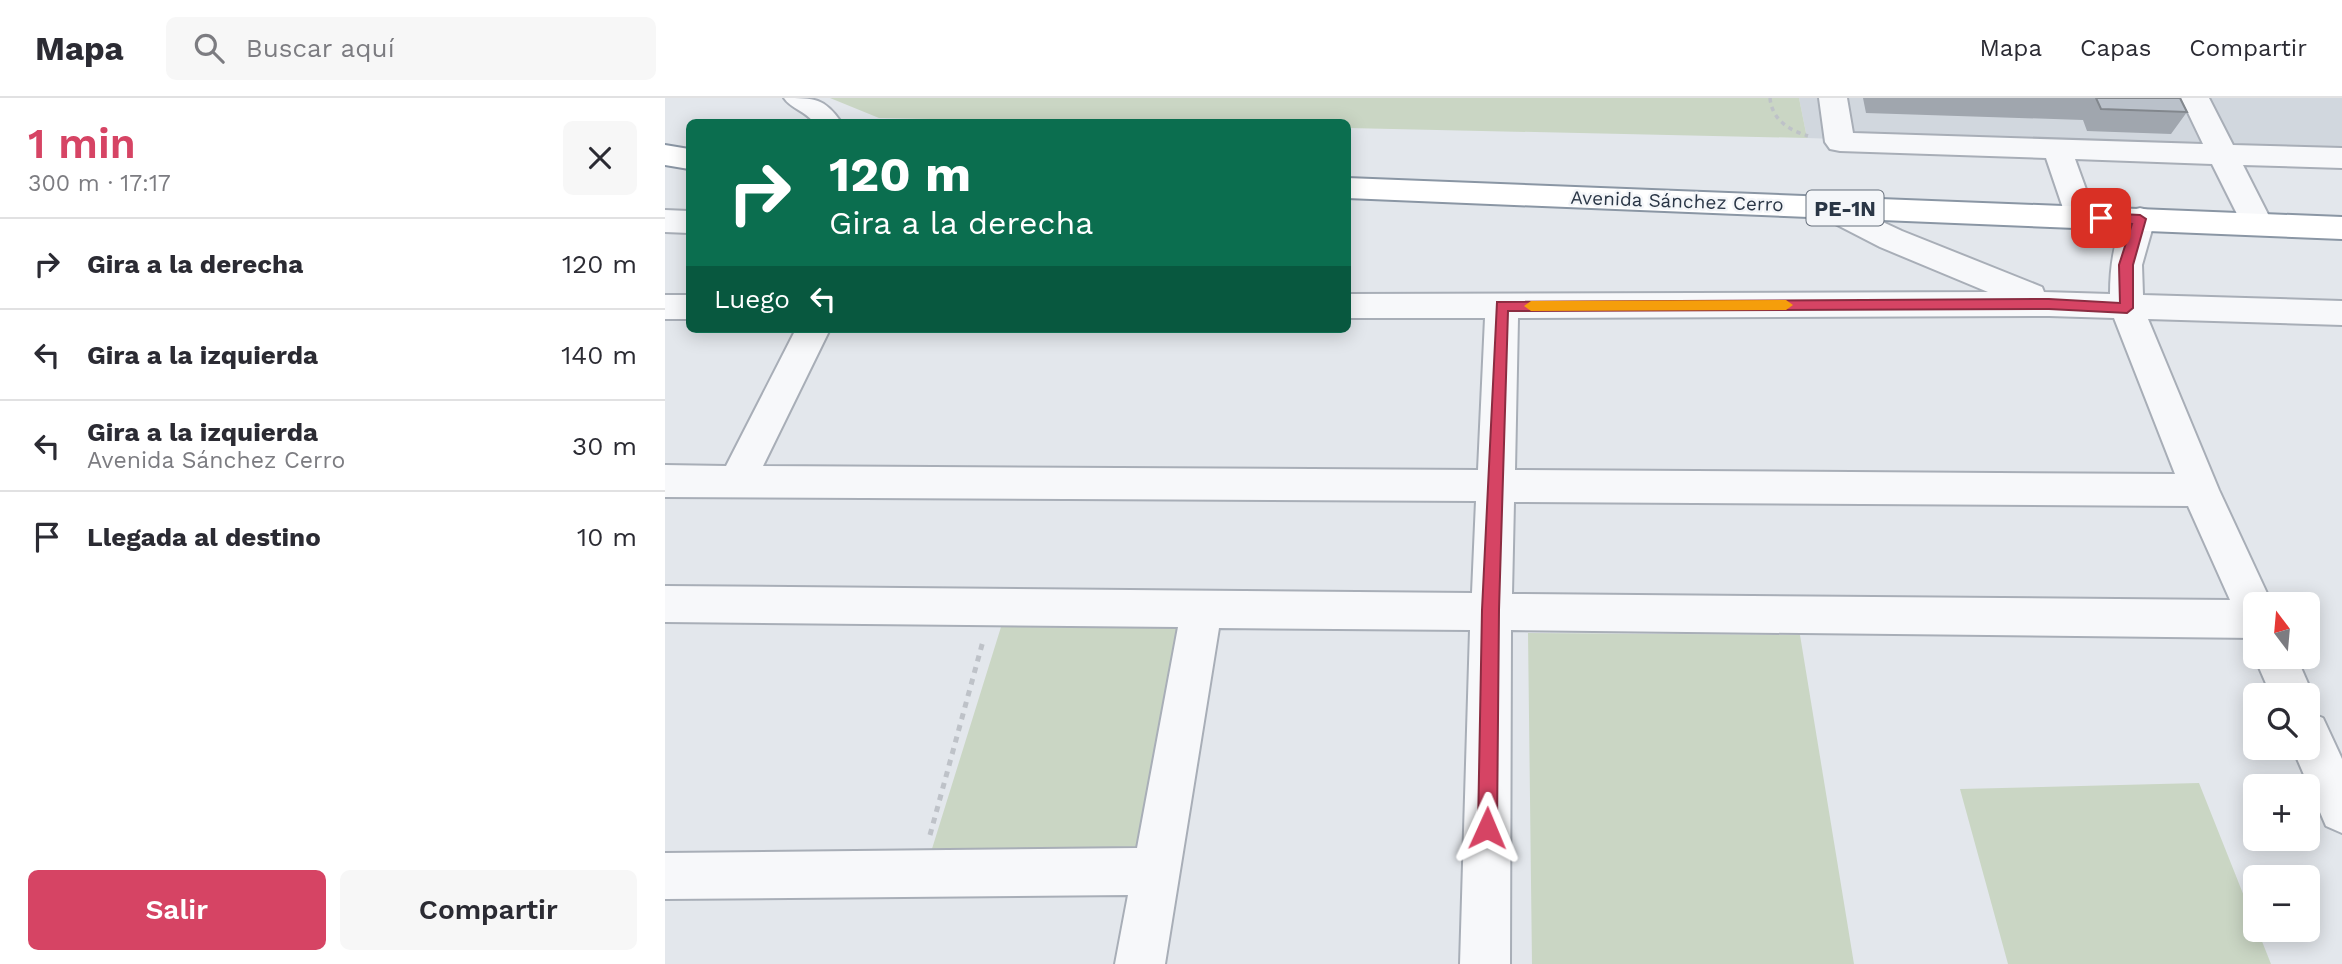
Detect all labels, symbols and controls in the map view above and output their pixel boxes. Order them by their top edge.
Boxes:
search box [166,17,656,80]
text: Mapa [35,29,124,68]
icon: search [190,29,228,67]
text: Buscar aquí [246,33,395,63]
text: Mapa [1979,34,2042,62]
text: Capas [2080,34,2151,62]
text: Compartir [2189,34,2307,62]
text: 1 min [28,119,136,168]
button: close [563,121,637,195]
text: 120 m [829,145,971,203]
icon: right [714,147,805,238]
text: 300 m · 17:17 [28,170,171,197]
street label: Avenida Sánchez Cerro [1570,186,1784,216]
pin [2071,188,2131,248]
road number: PE-1N [1807,190,1883,226]
icon: arrive [2082,199,2120,237]
text: Gira a la derecha [829,204,1093,242]
icon: right [28,245,66,283]
text: Gira a la derecha [87,249,303,279]
text: 120 m [562,249,637,279]
icon: left [804,280,842,318]
text: Luego [714,284,790,314]
icon: left [28,336,66,374]
text: Gira a la izquierda [87,340,318,370]
text: 140 m [561,340,637,370]
text: Gira a la izquierda [87,417,318,447]
icon: left [28,427,66,465]
text: 30 m [572,431,637,461]
text: Avenida Sánchez Cerro [87,447,345,474]
icon: arrive [28,518,66,556]
text: Llegada al destino [87,522,321,552]
text: 10 m [577,522,637,552]
north arrow [2243,592,2321,668]
map controls [2243,592,2320,942]
button: search [2243,683,2320,760]
button: + [2243,774,2320,851]
position arrow [1450,791,1524,865]
button: − [2243,865,2320,942]
button: Salir [28,870,326,950]
button: Compartir [340,870,637,950]

